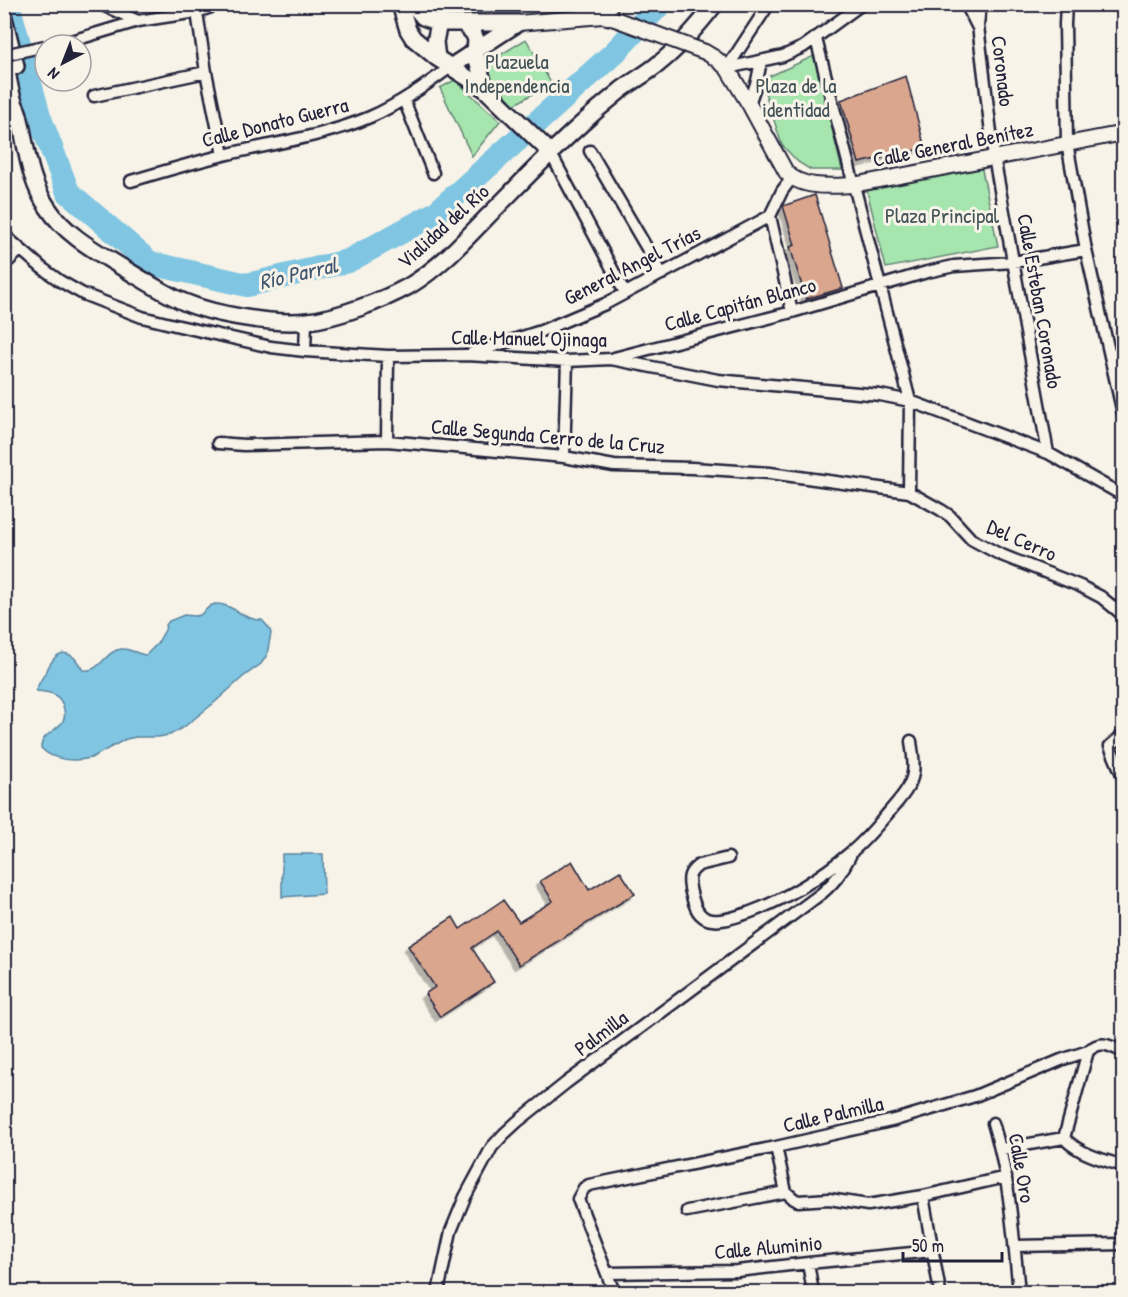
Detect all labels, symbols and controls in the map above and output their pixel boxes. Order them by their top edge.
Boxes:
north arrow [33,33,93,93]
street label: Coronado [984,34,1022,108]
park label: Plazuela Independencia [465,47,569,100]
text: N [42,63,63,85]
park label: Plaza de la identidad [755,71,837,124]
street label: Calle Donato Guerra [199,90,351,154]
street label: Calle General Benítez [870,114,1036,174]
street label: Vialidad del Río [391,177,495,275]
park label: Plaza Principal [885,201,999,230]
street label: Calle Esteban Coronado [1010,211,1070,391]
street label: General Angel Trías [559,218,705,312]
water label: Río Parral [256,249,341,297]
street label: Calle Capitán Blanco [661,270,819,338]
street label: Calle Manuel Ojinaga [451,322,607,354]
street label: Calle Segunda Cerro de la Cruz [430,411,666,461]
street label: Del Cerro [983,512,1061,568]
street label: Palmilla [568,1003,634,1063]
street label: Calle Palmilla [780,1088,886,1140]
street label: Calle Oro [1002,1131,1042,1205]
scale bar [903,1225,1002,1263]
street label: Calle Aluminio [713,1228,823,1266]
text: 50 m [912,1233,944,1258]

